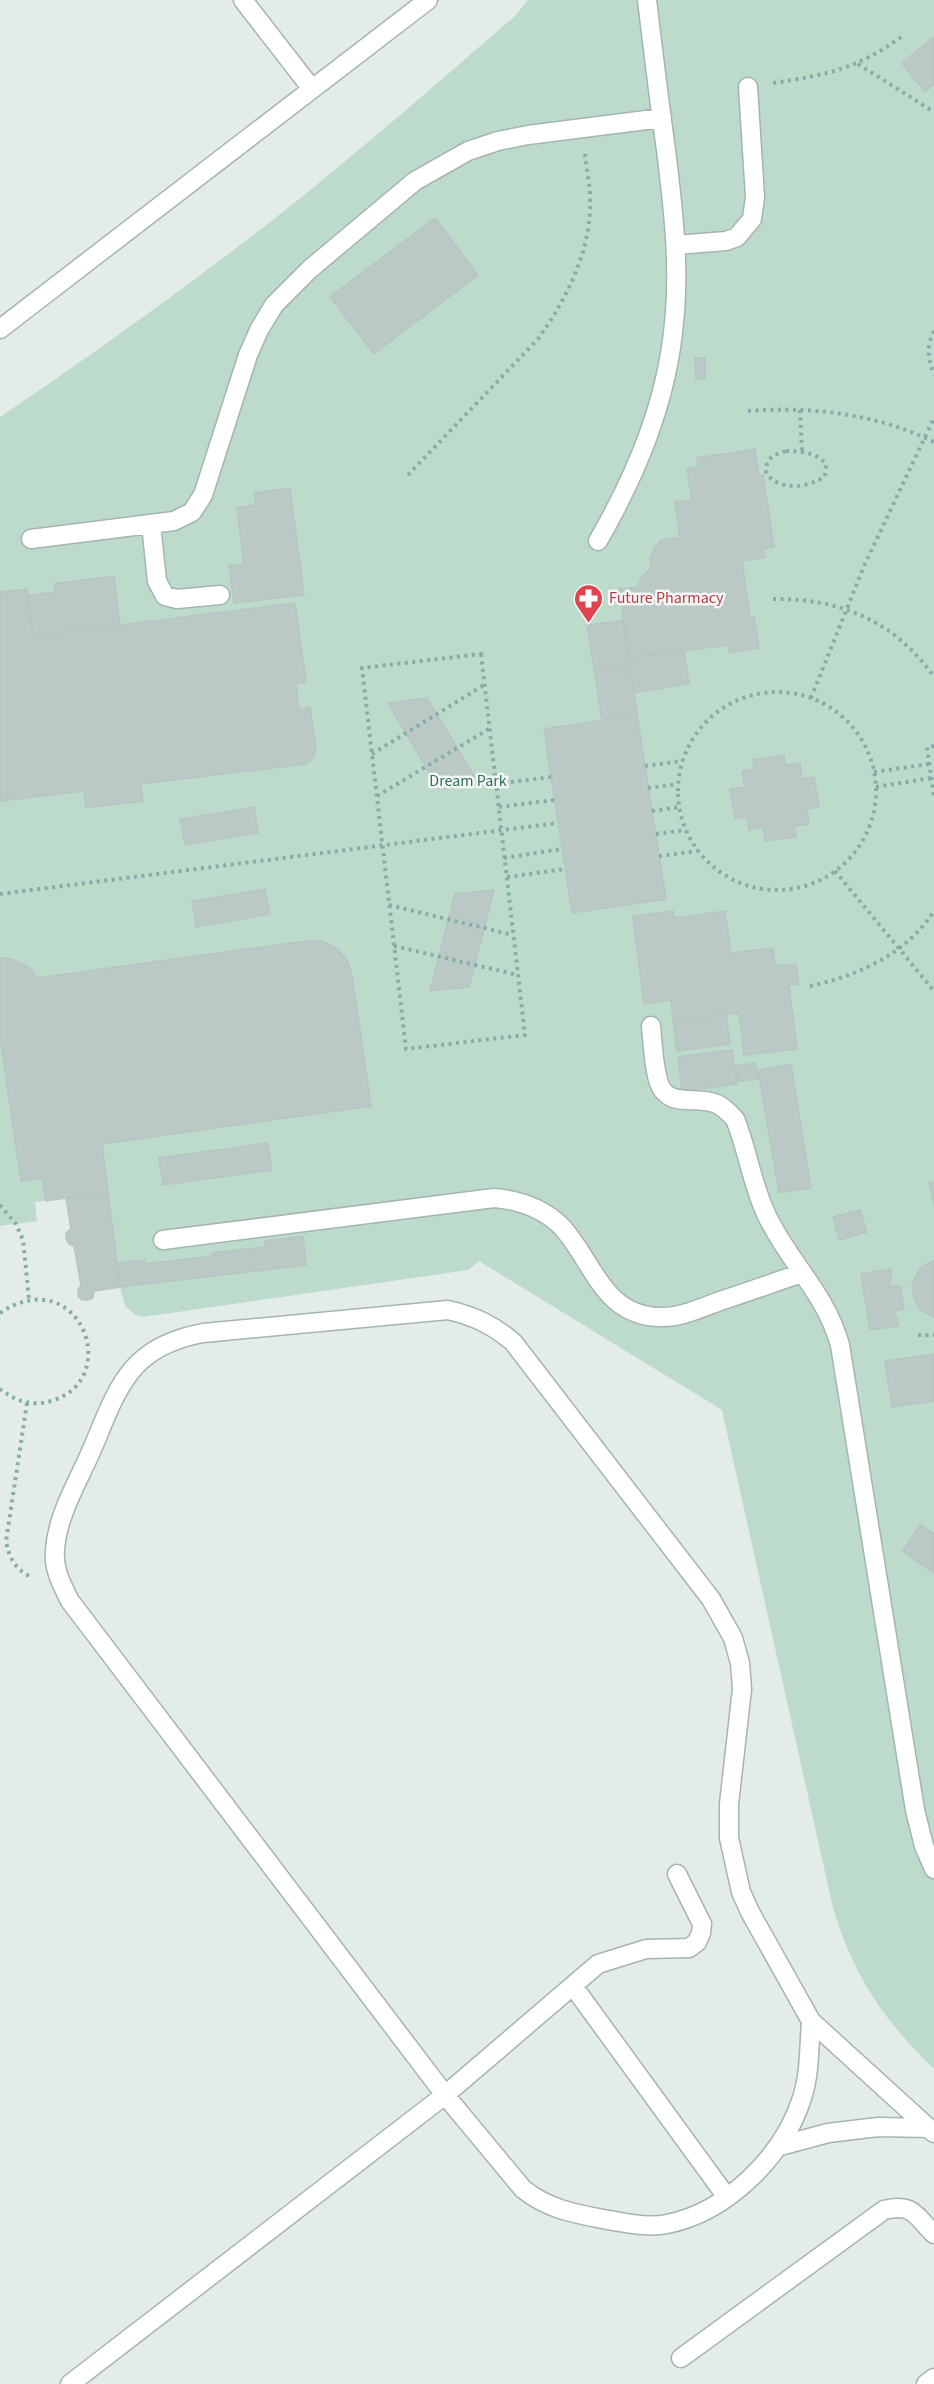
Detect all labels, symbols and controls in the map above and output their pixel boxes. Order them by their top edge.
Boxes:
pharmacy icon: Future Pharmacy [572,582,604,624]
place label: Future Pharmacy [609,587,724,609]
park label: Dream Park [429,770,507,792]

